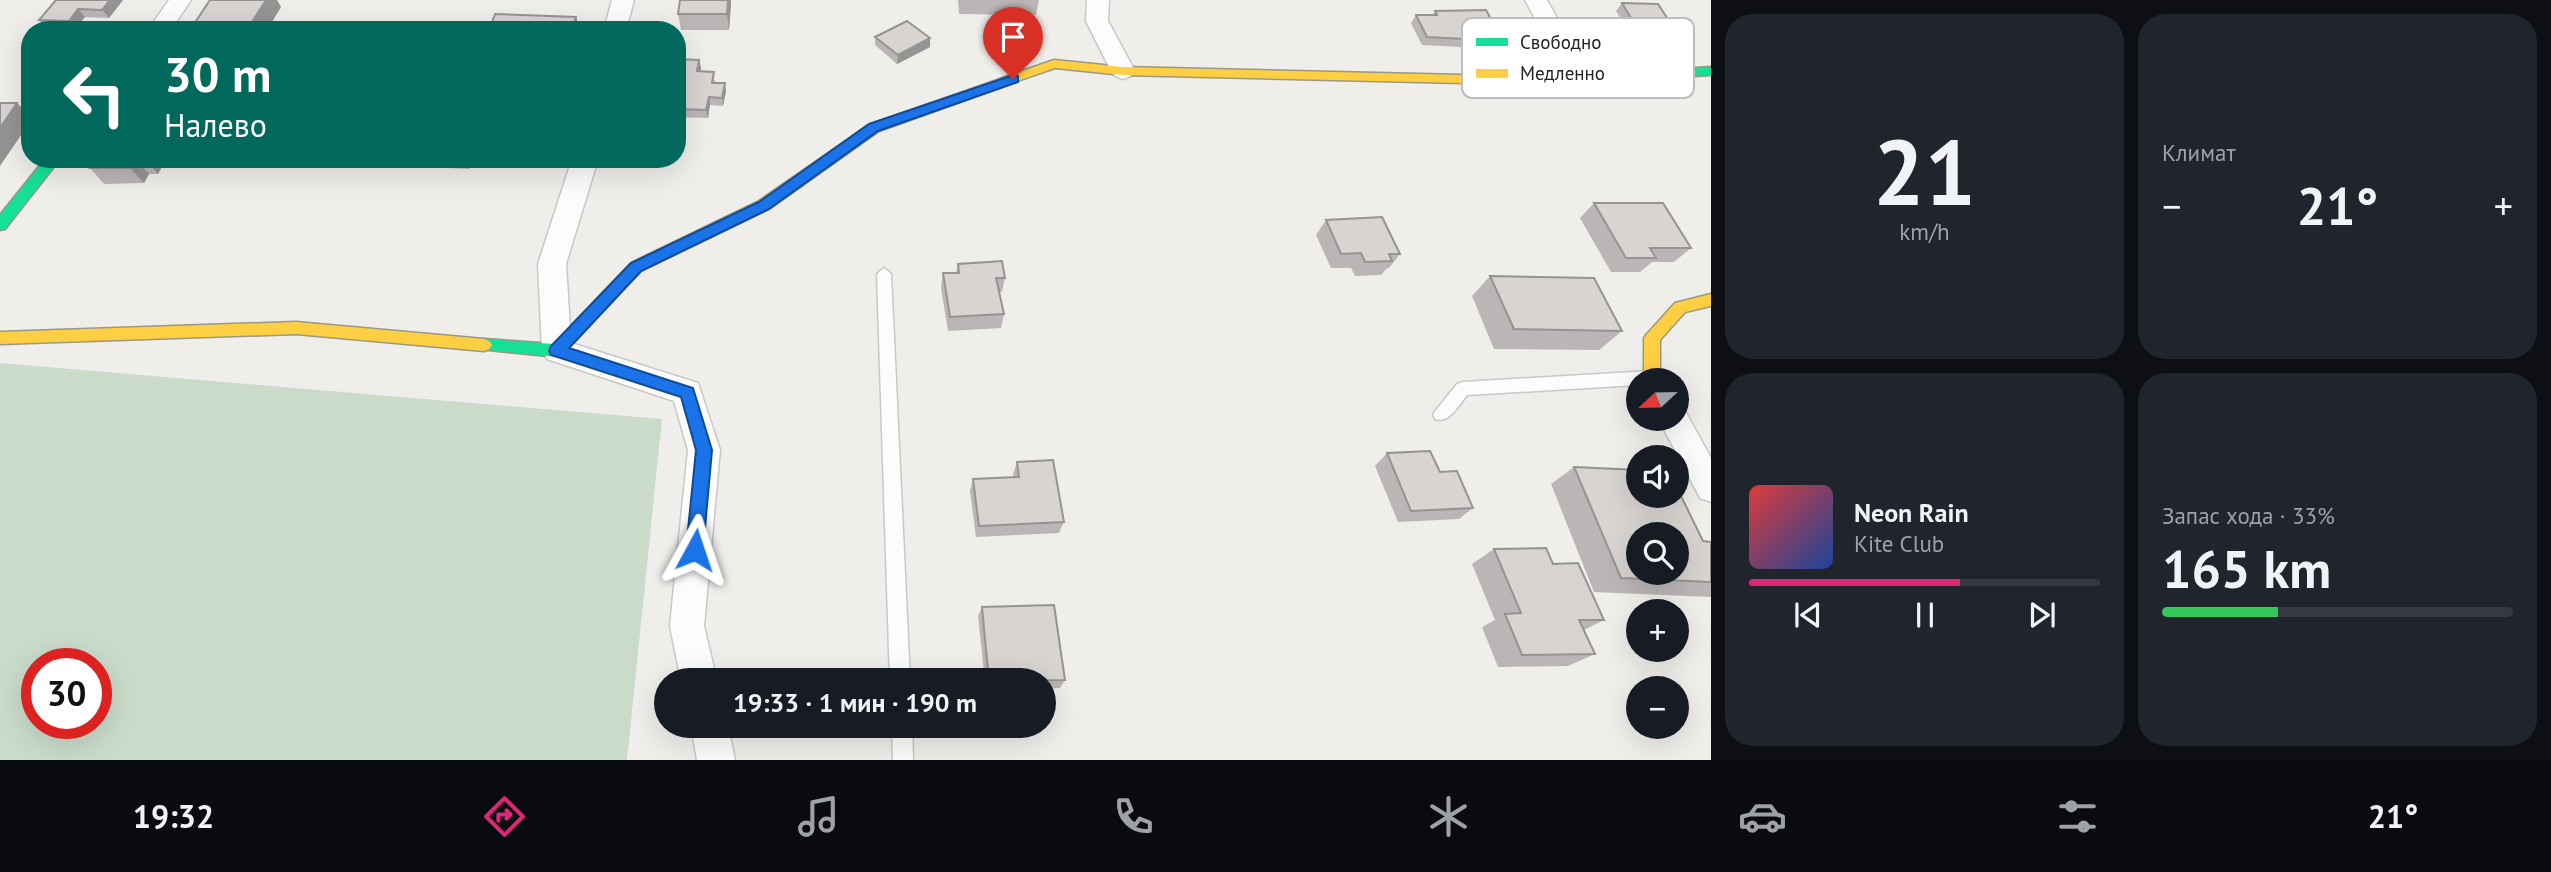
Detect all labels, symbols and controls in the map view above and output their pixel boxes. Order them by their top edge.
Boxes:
pin [983,7,1043,79]
icon: arrive [994,18,1032,56]
legend [1462,18,1694,98]
text: Свободно [1520,30,1602,54]
text: 30 m [164,42,271,106]
icon: left [49,49,140,140]
text: Медленно [1520,61,1605,85]
text: Налево [164,104,267,146]
text: 21 [1873,112,1976,230]
text: Климат [2162,138,2236,167]
text: 21° [2297,172,2378,239]
text: − [2162,181,2181,230]
text: + [2494,181,2513,230]
text: km/h [1899,217,1950,246]
north arrow [1626,368,1689,430]
map controls [1626,368,1689,739]
button: sound [1626,445,1689,508]
text: Neon Rain [1854,496,1969,529]
text: Запас хода · 33% [2162,501,2335,530]
position arrow [658,513,732,587]
button: search [1626,522,1689,585]
text: Kite Club [1854,529,1944,558]
text: 165 km [2162,535,2331,602]
icon: previous [1789,596,1827,634]
icon: pause [1906,596,1944,634]
icon: next [2023,596,2061,634]
button: + [1626,599,1689,662]
speed limit sign: 30 [21,648,112,739]
button: − [1626,676,1689,739]
text: 19:33 · 1 мин · 190 m [733,686,977,719]
icon: directions [480,792,529,841]
icon: music [794,792,843,841]
icon: phone [1109,792,1158,841]
icon: climate [1424,792,1473,841]
icon: car [1738,792,1787,841]
icon: filters [2053,792,2102,841]
text: 19:32 [133,795,214,837]
text: 21° [2368,795,2418,837]

